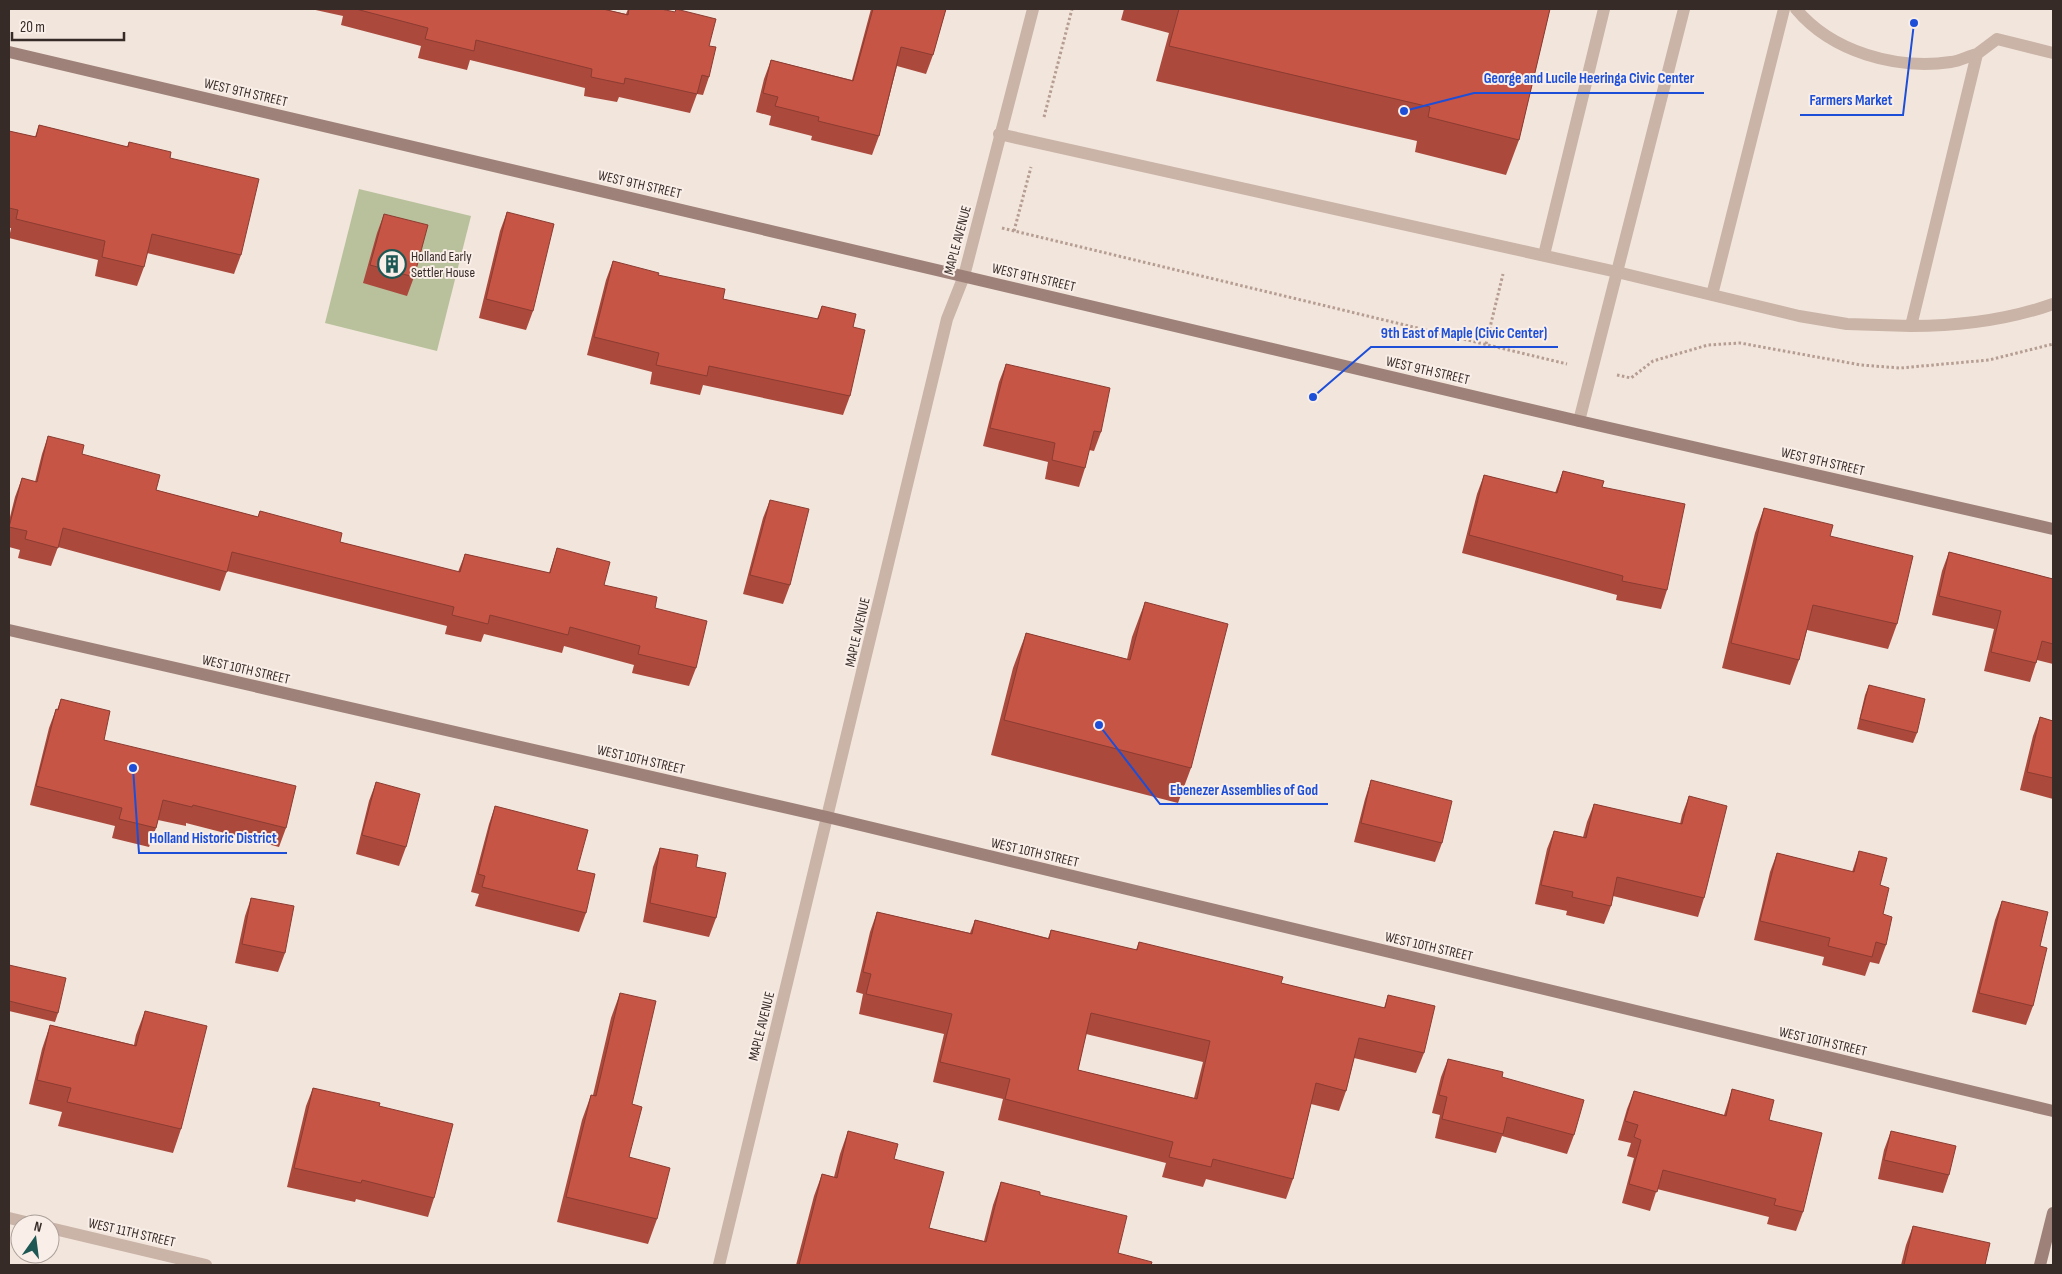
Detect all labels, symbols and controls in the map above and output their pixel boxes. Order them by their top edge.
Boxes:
scale bar [12,10,125,42]
text: 20 m [20,18,45,37]
callout: George and Lucile Heeringa Civic Center [1474,63,1704,93]
text: George and Lucile Heeringa Civic Center [1484,69,1695,88]
street label: WEST 9TH STREET [202,75,290,110]
callout: Farmers Market [1800,85,1903,115]
text: Farmers Market [1809,91,1893,110]
street label: WEST 9TH STREET [596,167,684,202]
street label: MAPLE AVENUE [940,203,975,277]
place label: Holland Early Settler House [411,248,475,281]
building icon: Holland Early Settler House [377,249,407,279]
street label: WEST 9TH STREET [990,260,1078,295]
callout: 9th East of Maple (Civic Center) [1371,317,1558,347]
text: 9th East of Maple (Civic Center) [1381,324,1547,343]
street label: WEST 9TH STREET [1384,353,1472,388]
street label: WEST 9TH STREET [1779,444,1867,479]
street label: MAPLE AVENUE [841,595,874,669]
street label: WEST 10TH STREET [200,651,292,688]
street label: WEST 10TH STREET [595,741,687,778]
callout: Ebenezer Assemblies of God [1160,774,1328,804]
text: Ebenezer Assemblies of God [1170,781,1318,800]
callout: Holland Historic District [139,823,287,853]
text: Holland Historic District [149,829,277,848]
street label: WEST 10TH STREET [989,834,1081,871]
street label: WEST 10TH STREET [1383,928,1475,965]
street label: MAPLE AVENUE [745,989,778,1063]
street label: WEST 10TH STREET [1777,1023,1869,1060]
north arrow [10,1214,60,1264]
street label: WEST 11TH STREET [87,1214,177,1251]
text: N [32,1218,44,1236]

